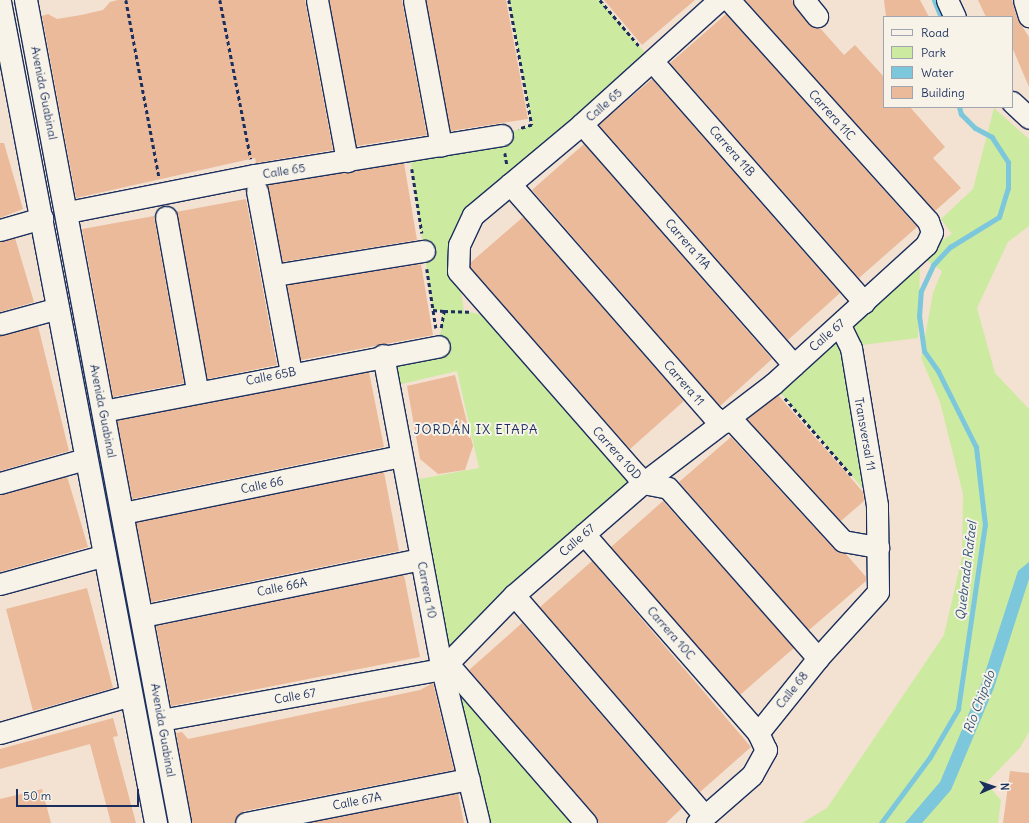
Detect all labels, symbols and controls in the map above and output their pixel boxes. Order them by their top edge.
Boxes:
legend [883,16,1013,108]
text: Road [921,25,949,40]
street label: Avenida Guabinal [28,45,60,141]
text: Park [921,45,946,60]
text: Water [921,65,954,80]
street label: Calle 65 [583,85,625,125]
text: Building [921,85,965,100]
street label: Carrera 11C [806,87,858,143]
street label: Carrera 11B [706,123,758,179]
street label: Calle 65 [262,161,306,181]
street label: Carrera 11A [662,216,714,272]
street label: Calle 67 [806,316,848,354]
street label: Carrera 11 [661,358,707,408]
street label: Avenida Guabinal [87,363,119,459]
street label: Calle 65B [245,364,297,388]
street label: Transversal 11 [851,396,879,472]
district label: JORDÁN IX ETAPA [414,422,538,438]
street label: Carrera 10D [590,424,644,482]
street label: Calle 66 [239,473,285,497]
street label: Calle 67 [556,521,598,559]
water label: Quebrada Rafael [953,521,981,621]
street label: Carrera 10 [414,560,440,620]
street label: Calle 66A [256,575,308,599]
street label: Carrera 10C [644,604,698,662]
street label: Calle 68 [773,669,811,711]
water label: Río Chipalo [961,669,999,735]
street label: Avenida Guabinal [148,682,178,778]
street label: Calle 67 [273,685,317,707]
north arrow [973,767,1013,807]
scale bar [18,781,141,807]
text: N [998,783,1012,791]
text: 50 m [23,788,51,803]
street label: Calle 67A [331,789,383,813]

